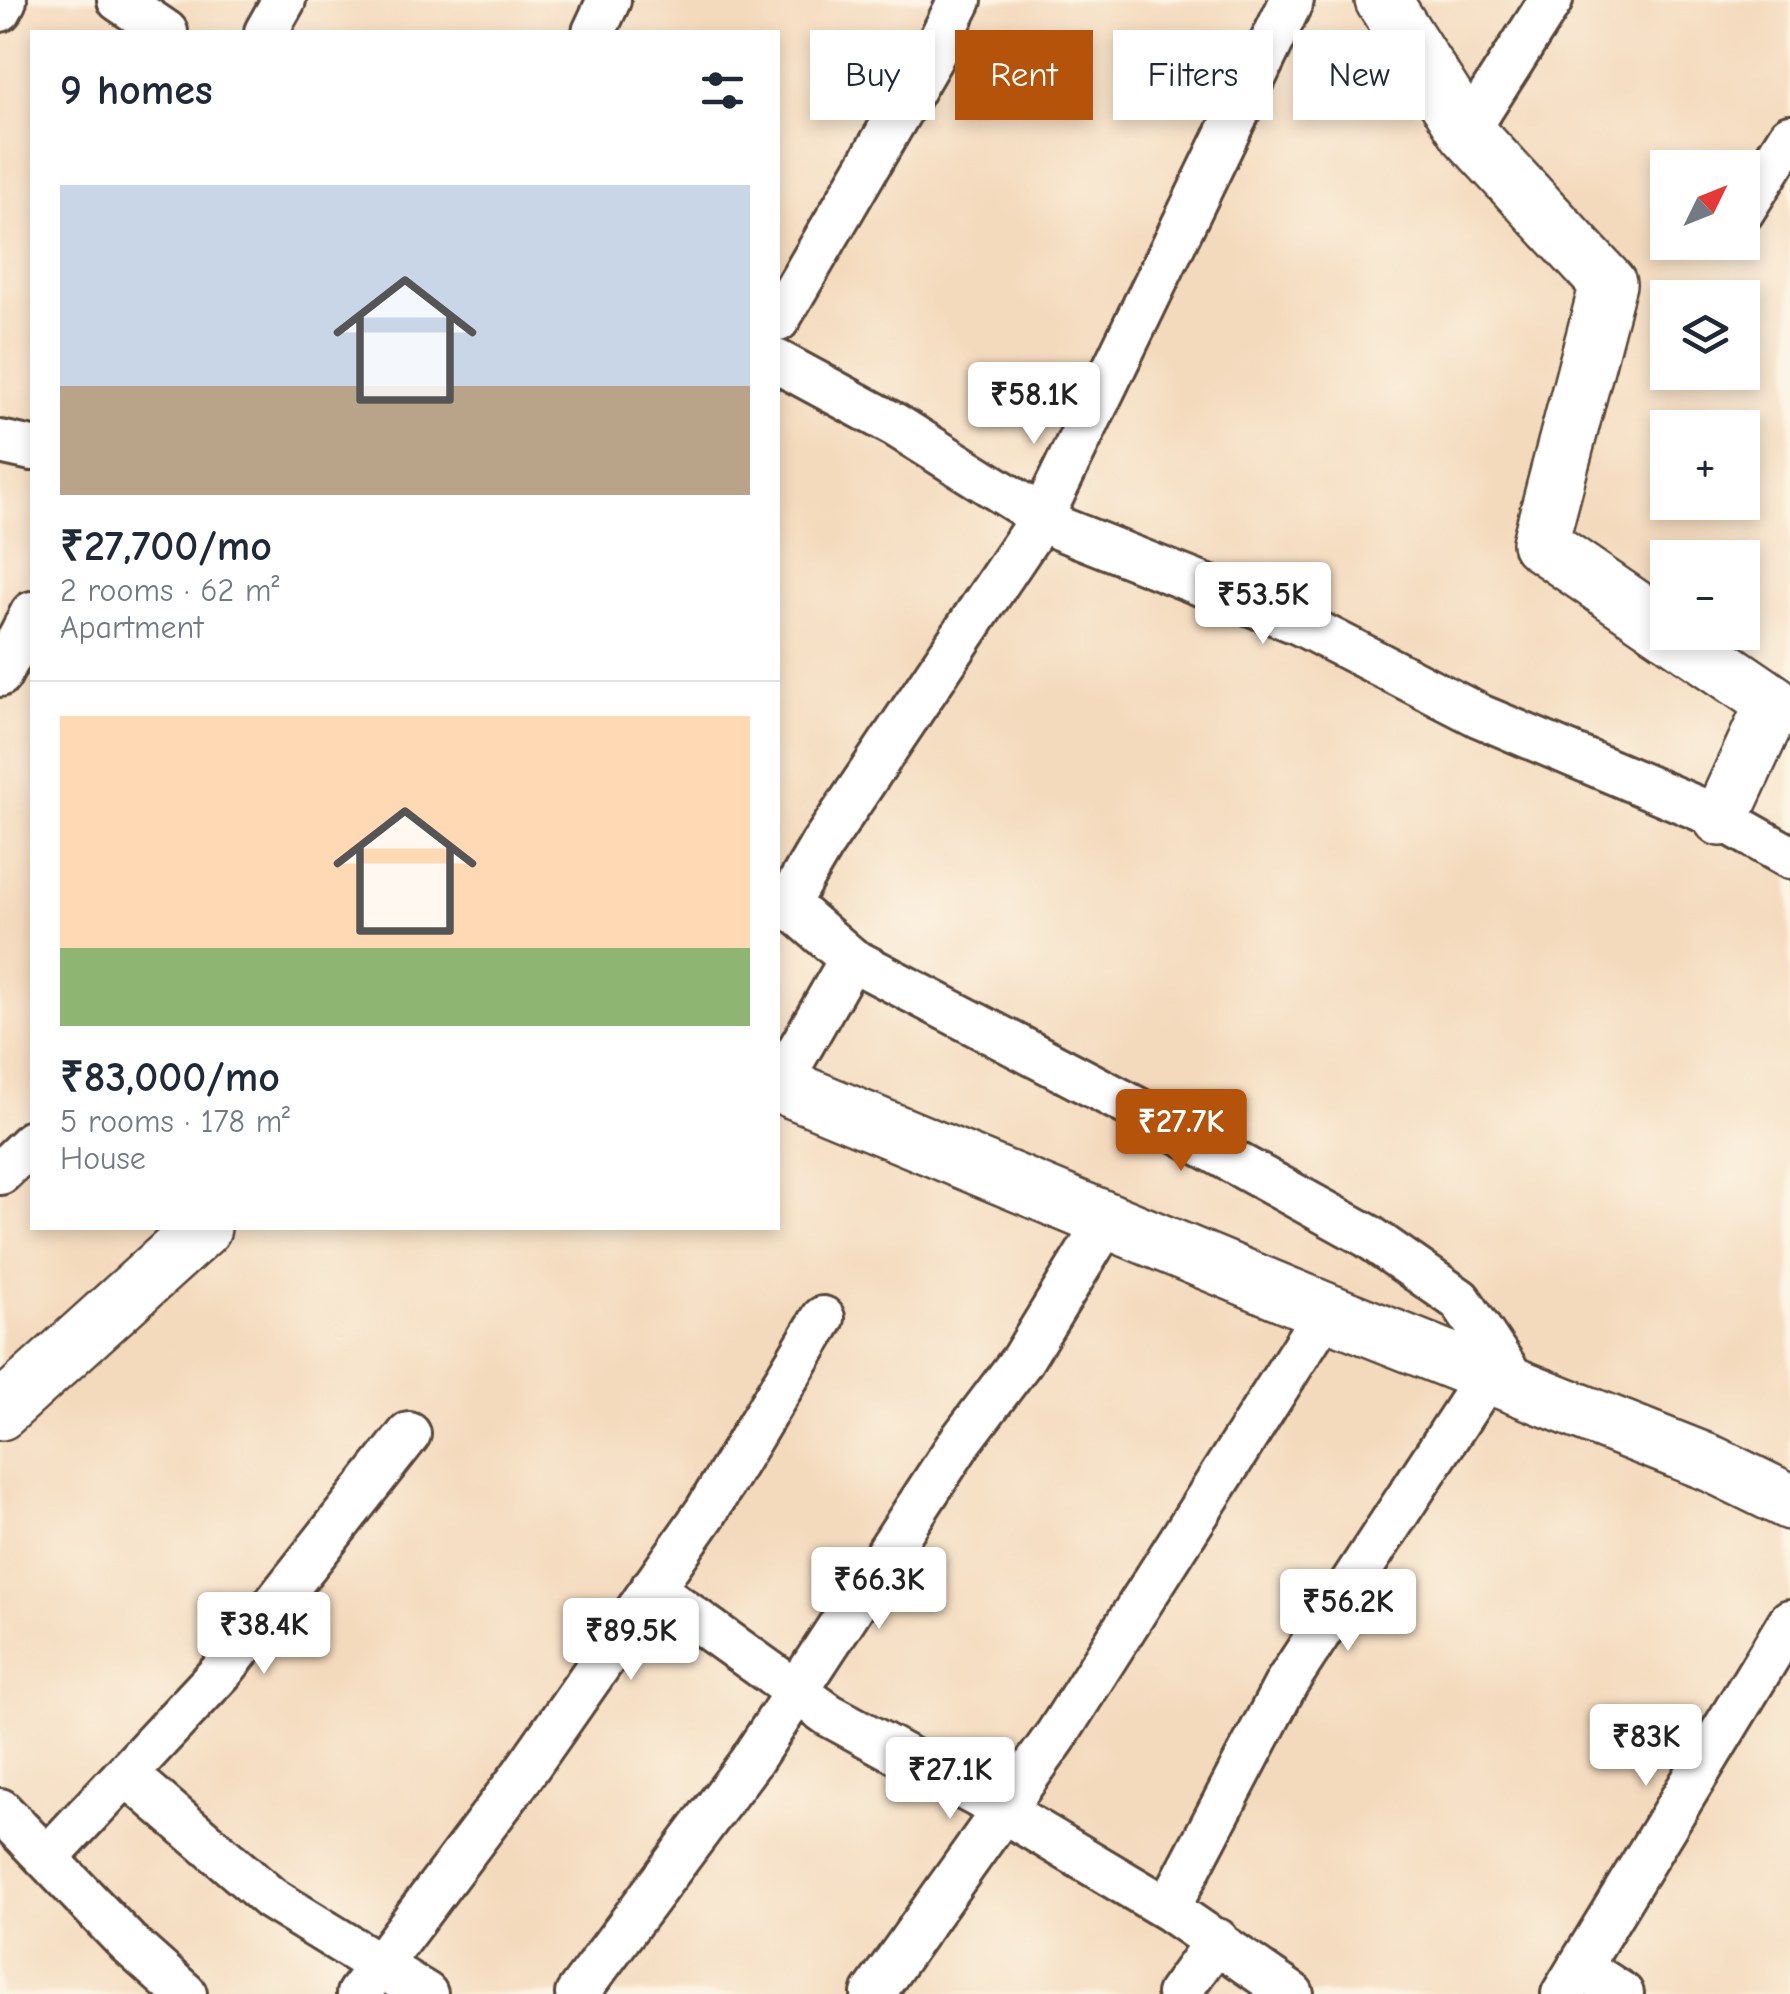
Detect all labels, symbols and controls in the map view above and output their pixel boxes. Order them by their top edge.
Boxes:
chip: Buy [810,30,935,120]
chip: Rent [955,30,1093,120]
chip: Filters [1113,30,1273,120]
chip: New [1293,30,1425,120]
icon: filters [695,63,750,118]
text: 9 homes [60,66,213,115]
north arrow [1650,150,1760,260]
map controls [1650,150,1760,650]
icon: home [315,250,495,430]
button: layers [1650,280,1760,390]
pin: ₹58.1K [953,362,1115,447]
text: ₹58.1K [990,376,1078,413]
button: + [1650,410,1760,520]
text: ₹27,700/mo [60,522,272,571]
button: − [1650,540,1760,650]
pin: ₹53.5K [1182,562,1344,647]
text: 2 rooms · 62 m² [60,572,279,609]
text: ₹53.5K [1217,576,1309,613]
text: Apartment [60,609,203,646]
icon: home [315,781,495,961]
text: ₹83,000/mo [60,1053,280,1102]
pin: ₹27.7K [1100,1089,1262,1174]
text: 5 rooms · 178 m² [60,1103,290,1140]
text: ₹27.7K [1138,1103,1224,1140]
text: House [60,1140,146,1177]
pin: ₹66.3K [798,1547,960,1632]
text: ₹66.3K [833,1561,925,1598]
pin: ₹56.2K [1267,1569,1429,1654]
text: ₹56.2K [1302,1583,1394,1620]
pin: ₹38.4K [183,1592,345,1677]
pin: ₹89.5K [550,1598,712,1683]
text: ₹38.4K [219,1606,309,1643]
text: ₹89.5K [585,1612,677,1649]
pin: ₹83K [1587,1704,1705,1789]
text: ₹83K [1612,1718,1680,1755]
pin: ₹27.1K [869,1737,1031,1822]
text: ₹27.1K [908,1751,992,1788]

